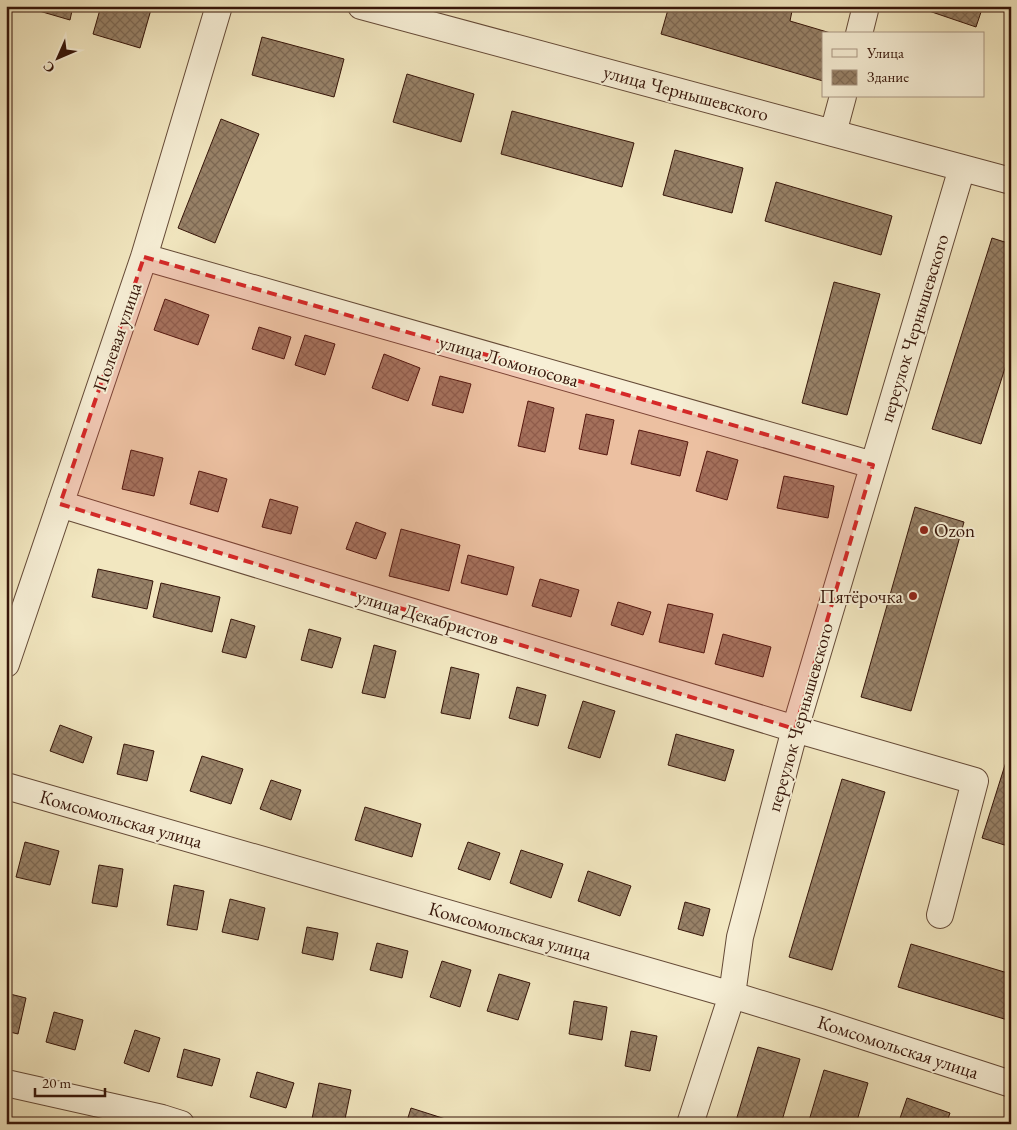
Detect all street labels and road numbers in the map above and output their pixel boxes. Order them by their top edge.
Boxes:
street label: улица Чернышевского [601,59,771,127]
street label: переулок Чернышевского [873,231,955,425]
street label: Полевая улица [87,279,147,395]
street label: улица Ломоносова [436,329,582,393]
street label: улица Декабристов [354,584,502,650]
street label: переулок Чернышевского [761,620,839,814]
street label: Комсомольская улица [37,784,206,854]
street label: Комсомольская улица [426,896,595,966]
street label: Комсомольская улица [814,1009,982,1085]

